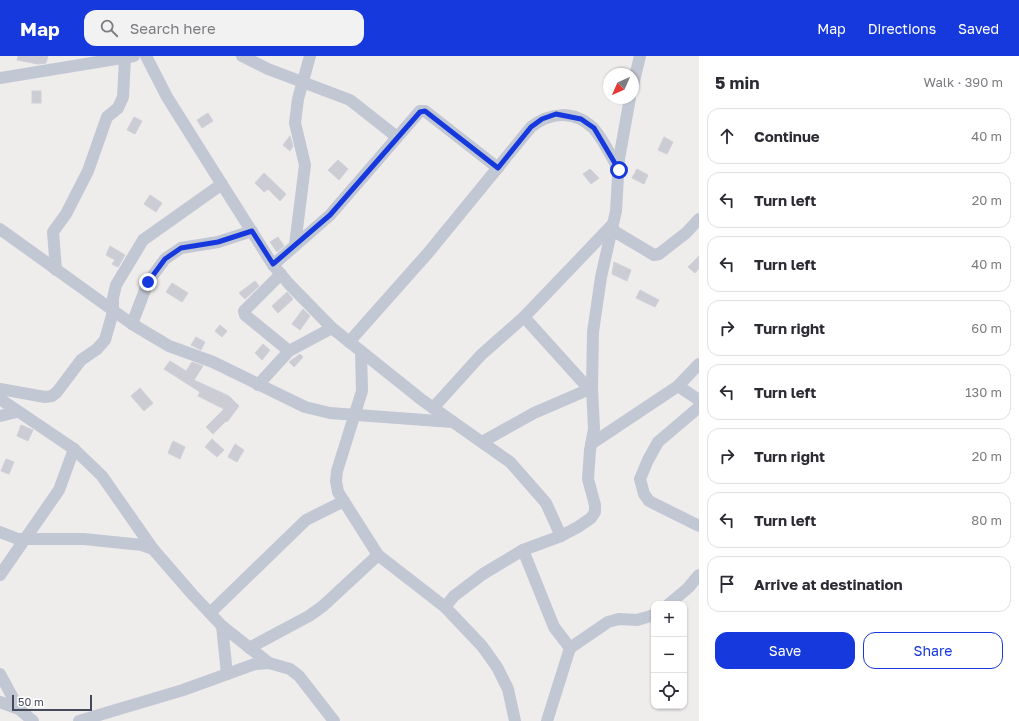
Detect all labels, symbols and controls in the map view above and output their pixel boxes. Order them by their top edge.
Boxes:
search box [84,10,364,46]
text: Map [20,17,60,40]
icon: search [98,17,120,39]
text: Search here [130,19,216,37]
text: Map [817,20,846,37]
text: Directions [868,20,936,37]
text: Saved [958,20,999,37]
north arrow [603,68,639,104]
text: 5 min [715,72,759,93]
text: Walk · 390 m [924,74,1003,90]
icon: ahead [716,125,738,147]
text: Continue [754,127,820,145]
text: 40 m [971,128,1002,144]
route start [610,161,628,179]
icon: left [716,189,738,211]
text: Turn left [754,191,816,209]
text: 20 m [972,192,1002,208]
icon: left [716,253,738,275]
text: Turn left [754,255,816,273]
text: 40 m [971,256,1002,272]
route end [139,273,157,291]
icon: right [716,317,738,339]
text: Turn right [754,319,825,337]
text: 60 m [971,320,1002,336]
icon: left [716,381,738,403]
text: Turn left [754,383,816,401]
text: 130 m [965,384,1002,400]
icon: right [716,445,738,467]
text: Turn right [754,447,825,465]
text: 20 m [972,448,1002,464]
icon: left [716,509,738,531]
text: Turn left [754,511,816,529]
text: 80 m [971,512,1002,528]
icon: arrive [716,573,738,595]
text: Arrive at destination [754,575,903,593]
map controls [651,601,687,709]
button: + [651,601,687,637]
button: Save [715,632,855,669]
button: Share [863,632,1003,669]
button: − [651,637,687,673]
button: locate [651,673,687,709]
scale bar [12,693,92,712]
text: 50 m [18,695,44,708]

